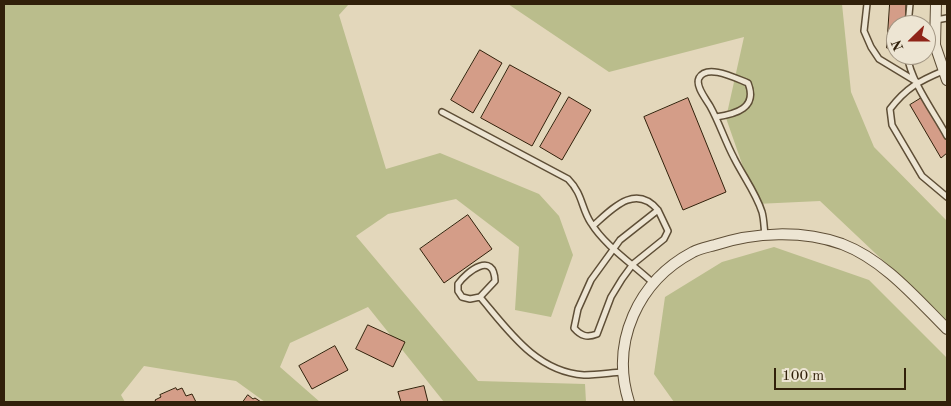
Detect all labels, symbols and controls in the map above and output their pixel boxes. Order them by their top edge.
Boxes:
north arrow [886,15,936,65]
text: N [890,38,907,53]
scale bar [776,358,908,390]
text: 100 m [782,369,824,384]

